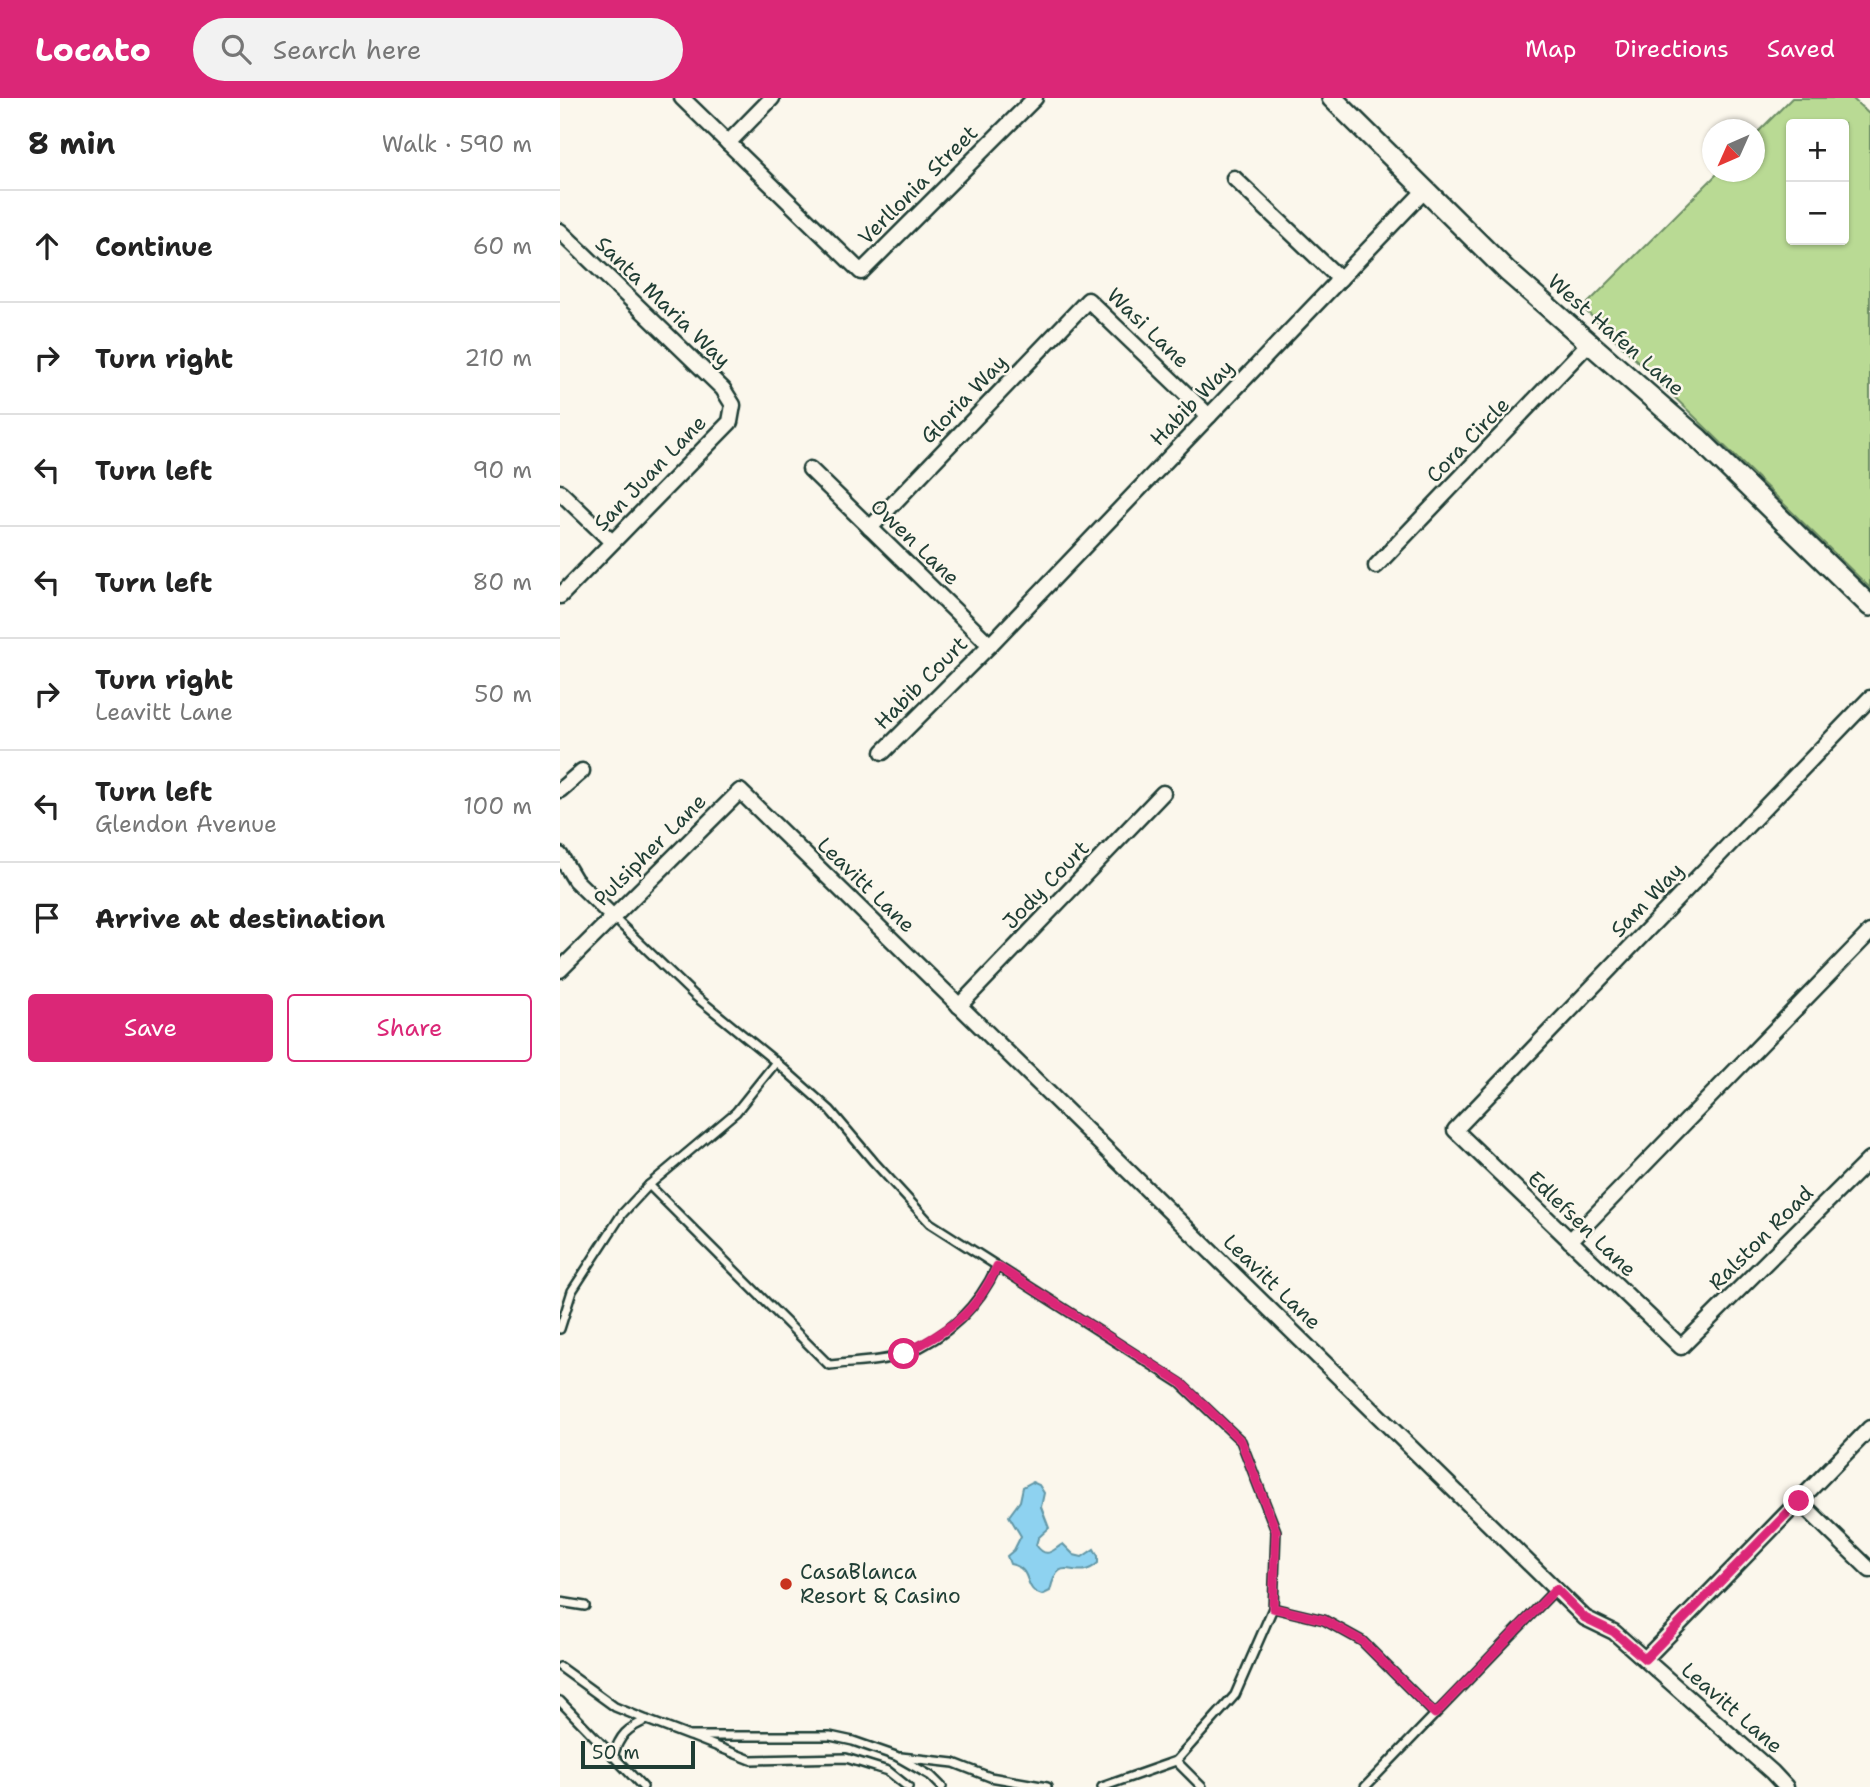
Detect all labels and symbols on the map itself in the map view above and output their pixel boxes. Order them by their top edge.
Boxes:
street label: Verllonia Street [852,119,984,251]
north arrow [1702,119,1765,182]
street label: Santa Maria Way [589,230,737,374]
street label: West Hafen Lane [1542,268,1690,402]
street label: Wasi Lane [1101,282,1195,374]
street label: Gloria Way [915,348,1013,450]
street label: Habib Way [1144,354,1240,452]
street label: Cora Circle [1420,391,1516,489]
street label: San Juan Lane [588,409,712,537]
street label: Owen Lane [864,492,966,592]
street label: Habib Court [868,630,974,736]
street label: Pulsipher Lane [588,788,712,912]
street label: Leavitt Lane [811,831,921,939]
street label: Jody Court [997,835,1095,935]
street label: Sam Way [1604,857,1690,943]
street label: Edlefsen Lane [1521,1165,1643,1283]
street label: Ralston Road [1703,1180,1819,1296]
street label: Leavitt Lane [1217,1228,1327,1336]
route start [888,1338,919,1369]
route end [1783,1485,1814,1516]
place label: CasaBlanca Resort & Casino [800,1558,961,1610]
marker: CasaBlanca Resort & Casino [778,1576,794,1592]
street label: Leavitt Lane [1675,1656,1789,1760]
scale bar [581,1738,695,1770]

